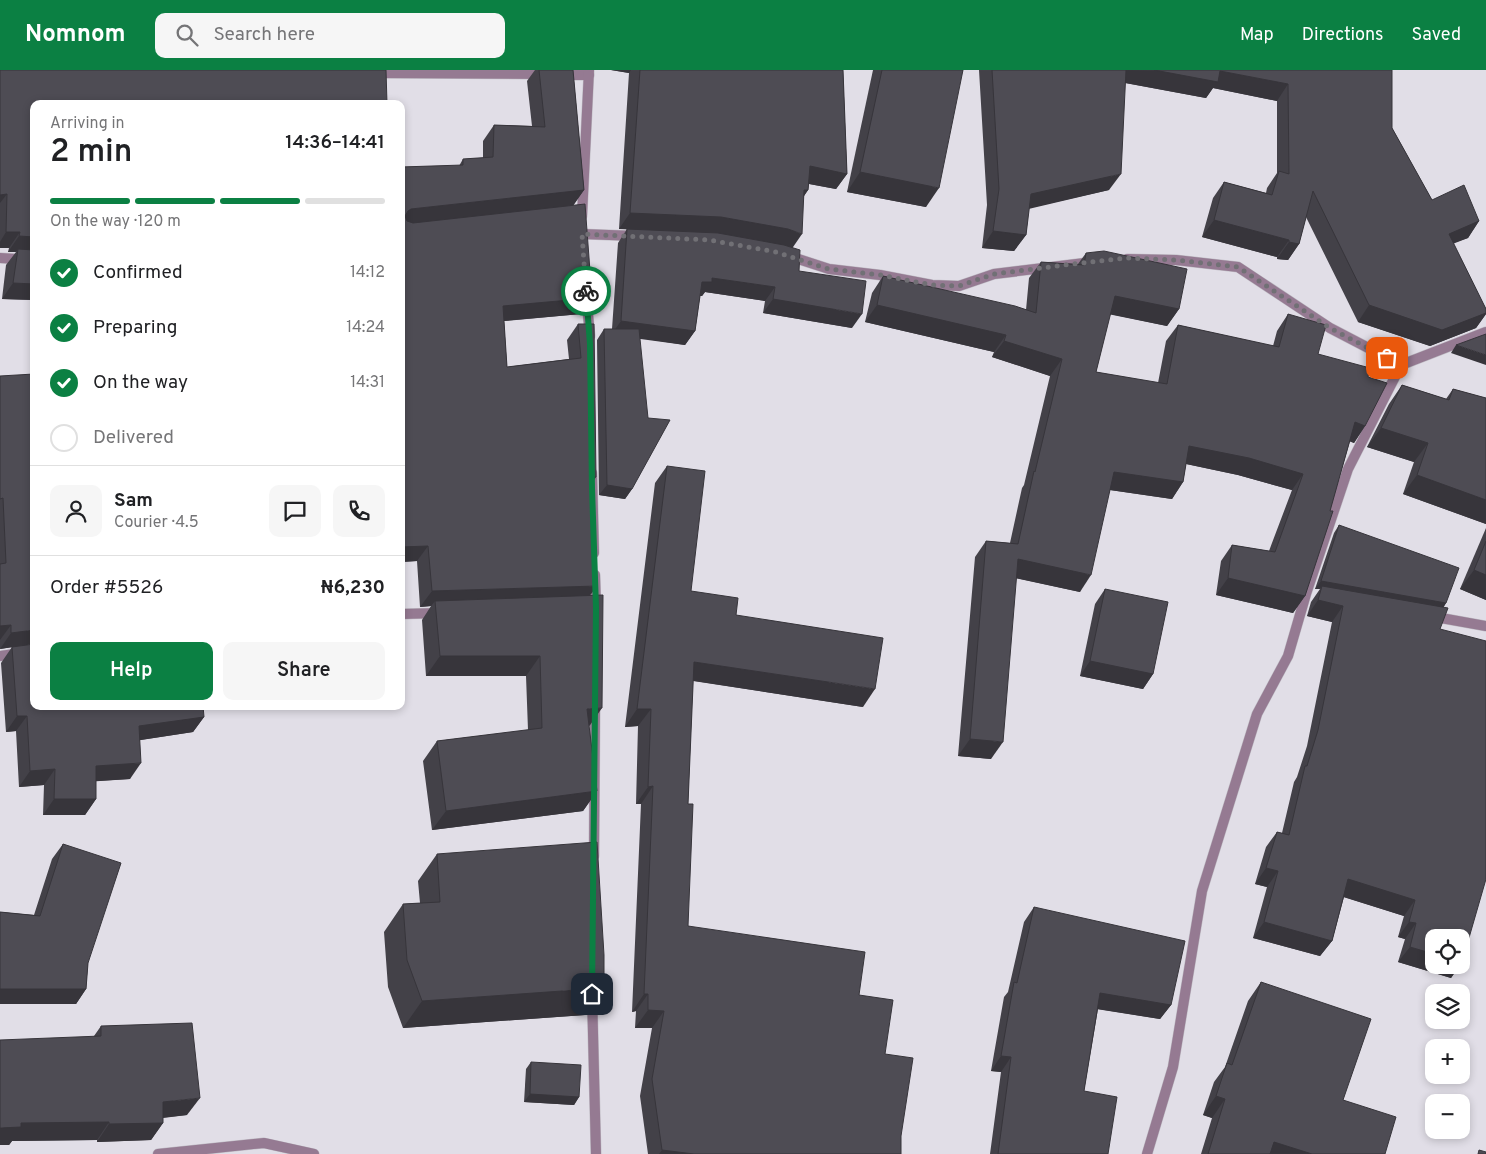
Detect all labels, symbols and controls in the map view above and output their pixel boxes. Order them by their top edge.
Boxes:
search box [155,13,505,58]
text: Nomnom [25,20,125,50]
icon: search [173,21,201,49]
text: Search here [213,23,315,47]
text: Map [1240,24,1274,47]
text: Directions [1302,24,1384,47]
text: Saved [1412,24,1461,47]
text: Arriving in [50,114,125,134]
text: 14:36–14:41 [285,131,385,155]
text: 2 min [50,133,132,173]
text: On the way · 120 m [50,212,181,232]
icon: check [50,259,78,287]
text: Confirmed [93,261,183,285]
text: 14:12 [350,263,385,283]
courier [561,266,611,316]
icon: bike [572,277,600,305]
icon: check [50,314,78,342]
text: Preparing [93,316,177,340]
text: 14:24 [346,318,385,338]
pin [1366,337,1408,379]
icon: bag [1373,344,1401,372]
icon: check [50,369,78,397]
text: On the way [93,371,188,395]
text: 14:31 [350,373,385,393]
text: Delivered [93,426,174,450]
button: person [50,485,102,537]
button: chat [269,485,321,537]
button: phone [333,485,385,537]
text: Sam [114,489,153,513]
text: Courier · 4.5 [114,513,199,533]
text: Order #5526 [50,576,163,600]
text: ₦6,230 [321,576,385,600]
button: Help [50,642,213,700]
button: Share [223,642,385,700]
map controls [1425,929,1470,1139]
button: locate [1425,929,1470,974]
pin [571,973,613,1015]
icon: home [578,980,606,1008]
button: layers [1425,984,1470,1029]
button: + [1425,1039,1470,1084]
button: − [1425,1094,1470,1139]

